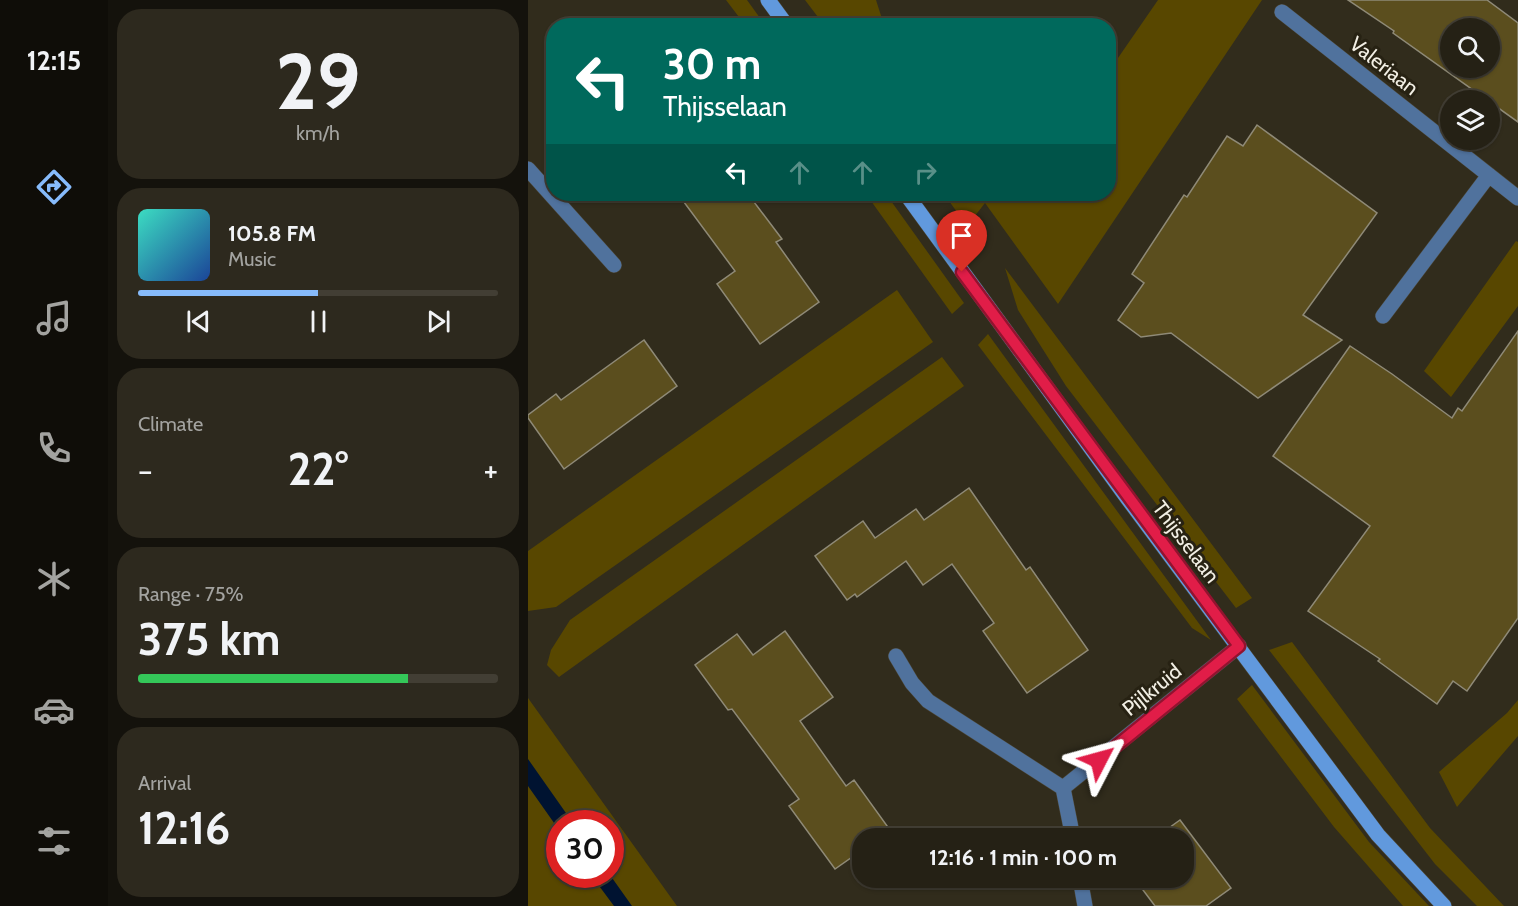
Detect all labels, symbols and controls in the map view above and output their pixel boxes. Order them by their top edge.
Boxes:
map controls [1440,18,1500,150]
button: search [1440,18,1500,78]
street label: Valeriaan [1345,31,1424,100]
text: 29 [275,34,361,129]
text: 30 m [663,38,761,90]
icon: left [564,42,642,120]
text: 12:15 [27,44,81,77]
text: Thijsselaan [663,90,787,123]
button: layers [1440,90,1500,150]
text: km/h [296,121,340,145]
icon: left [720,156,753,189]
icon: ahead [783,156,816,189]
icon: ahead [846,156,879,189]
icon: right [909,156,942,189]
icon: directions [33,166,75,208]
pin [936,210,987,272]
icon: arrive [945,219,978,252]
text: 105.8 FM [228,220,316,247]
text: Music [228,247,276,271]
icon: music [33,297,75,339]
icon: previous [182,305,215,338]
icon: pause [302,305,335,338]
icon: next [422,305,455,338]
text: Climate [138,412,203,436]
icon: phone [33,427,75,469]
text: 22° [288,442,348,496]
text: − [138,450,153,490]
text: + [483,450,498,490]
street label: Thijsselaan [1147,496,1225,588]
icon: climate [33,558,75,600]
text: Range · 75% [138,582,244,606]
text: 375 km [138,612,280,666]
street label: Pijlkruid [1117,658,1187,722]
icon: car [33,689,75,731]
position arrow [1067,728,1131,792]
text: Arrival [138,771,191,795]
text: 12:16 [138,801,230,855]
speed limit sign: 30 [546,810,624,888]
icon: filters [33,820,75,862]
text: 12:16 · 1 min · 100 m [929,844,1117,871]

